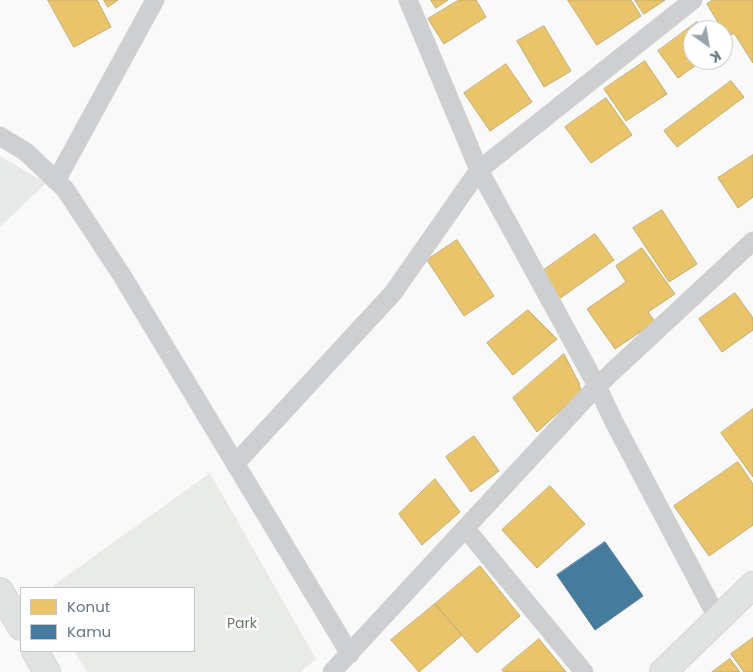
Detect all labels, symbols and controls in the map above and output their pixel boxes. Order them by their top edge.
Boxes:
north arrow [683,20,733,70]
text: K [706,46,725,68]
legend [20,587,195,652]
text: Konut [67,596,110,617]
park label: Park [227,616,257,632]
text: Kamu [67,621,111,642]

